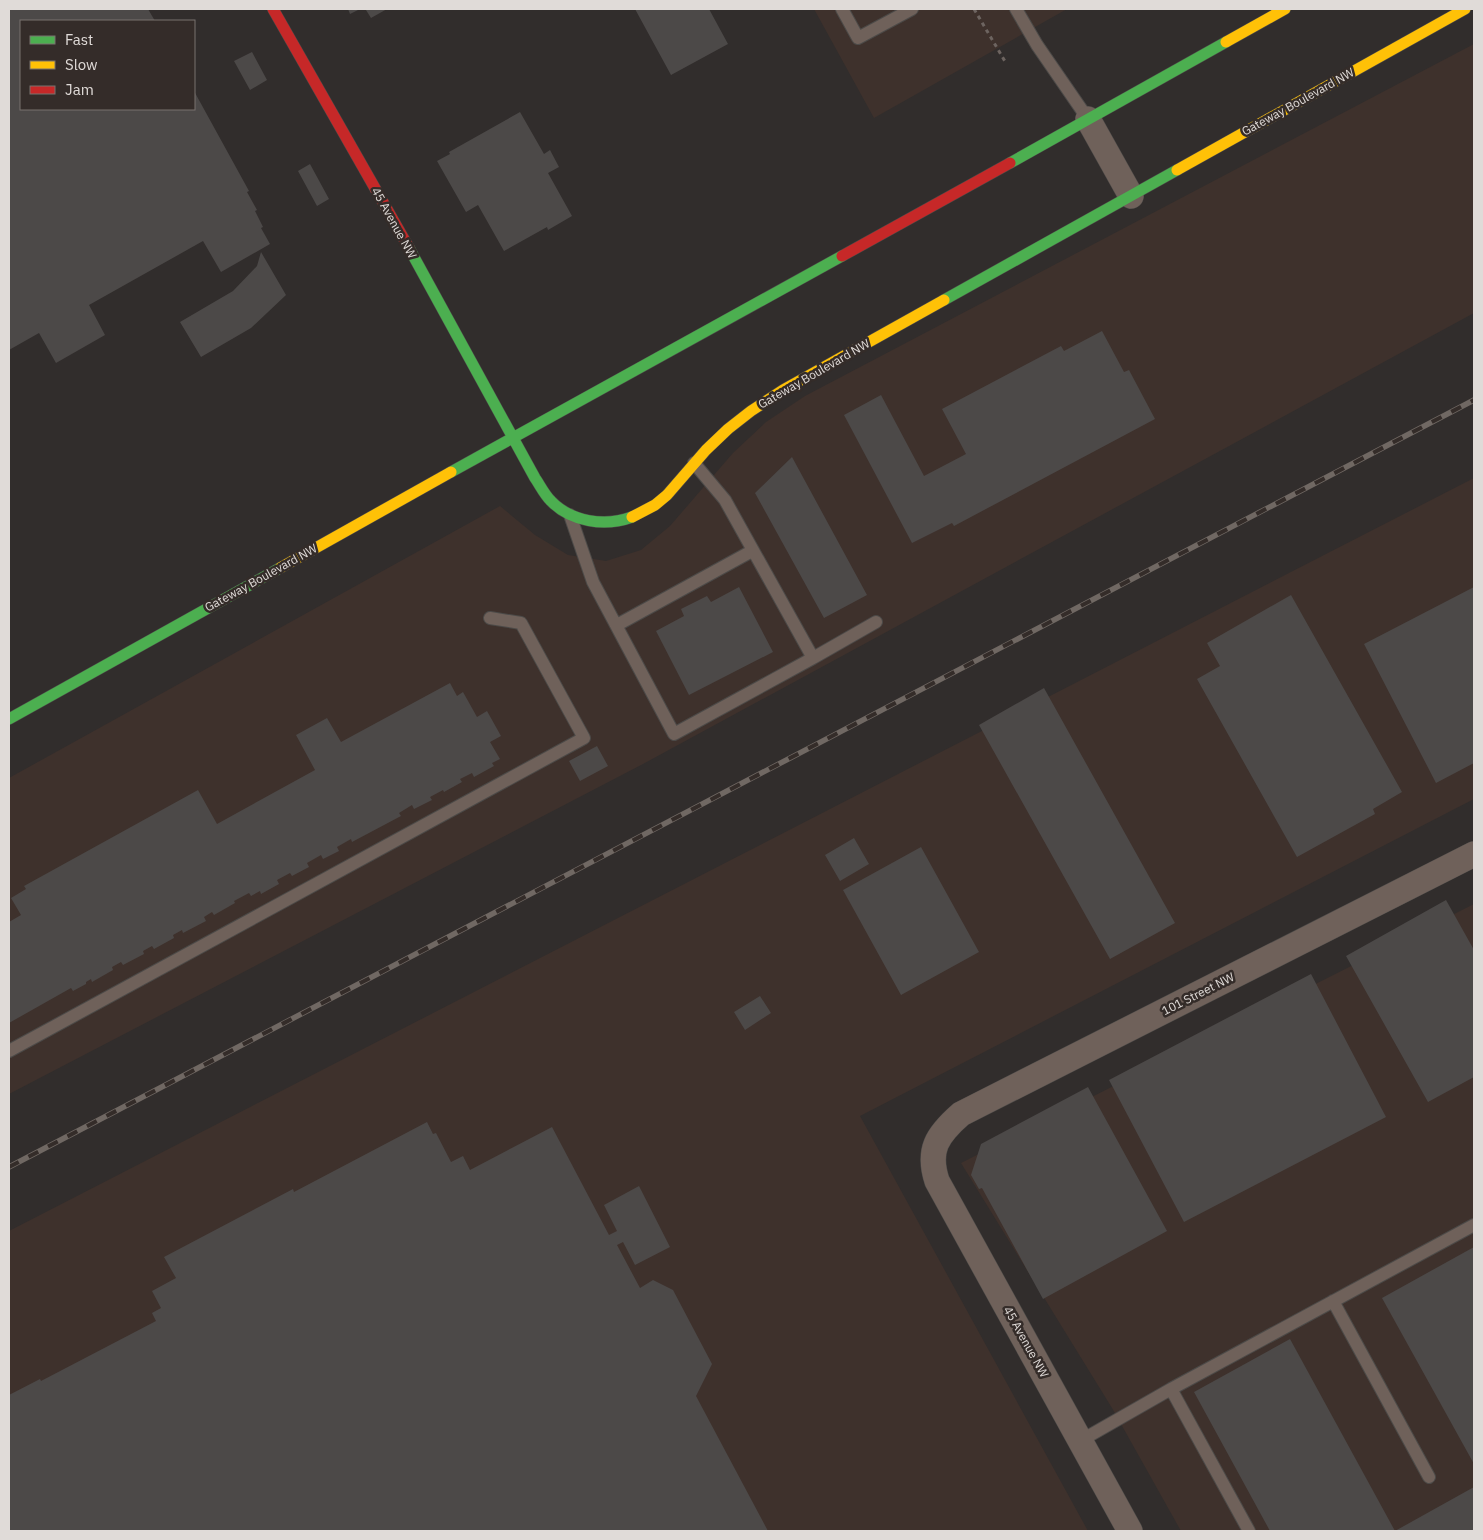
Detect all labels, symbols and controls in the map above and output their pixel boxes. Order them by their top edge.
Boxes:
legend [20,20,195,110]
text: Fast [65,30,93,49]
text: Slow [65,55,98,74]
street label: Gateway Boulevard NW [1239,64,1357,139]
text: Jam [65,80,94,99]
street label: 45 Avenue NW [369,184,420,261]
street label: Gateway Boulevard NW [755,335,872,412]
street label: Gateway Boulevard NW [202,540,320,615]
street label: 101 Street NW [1159,969,1237,1018]
street label: 45 Avenue NW [1001,1303,1052,1380]

